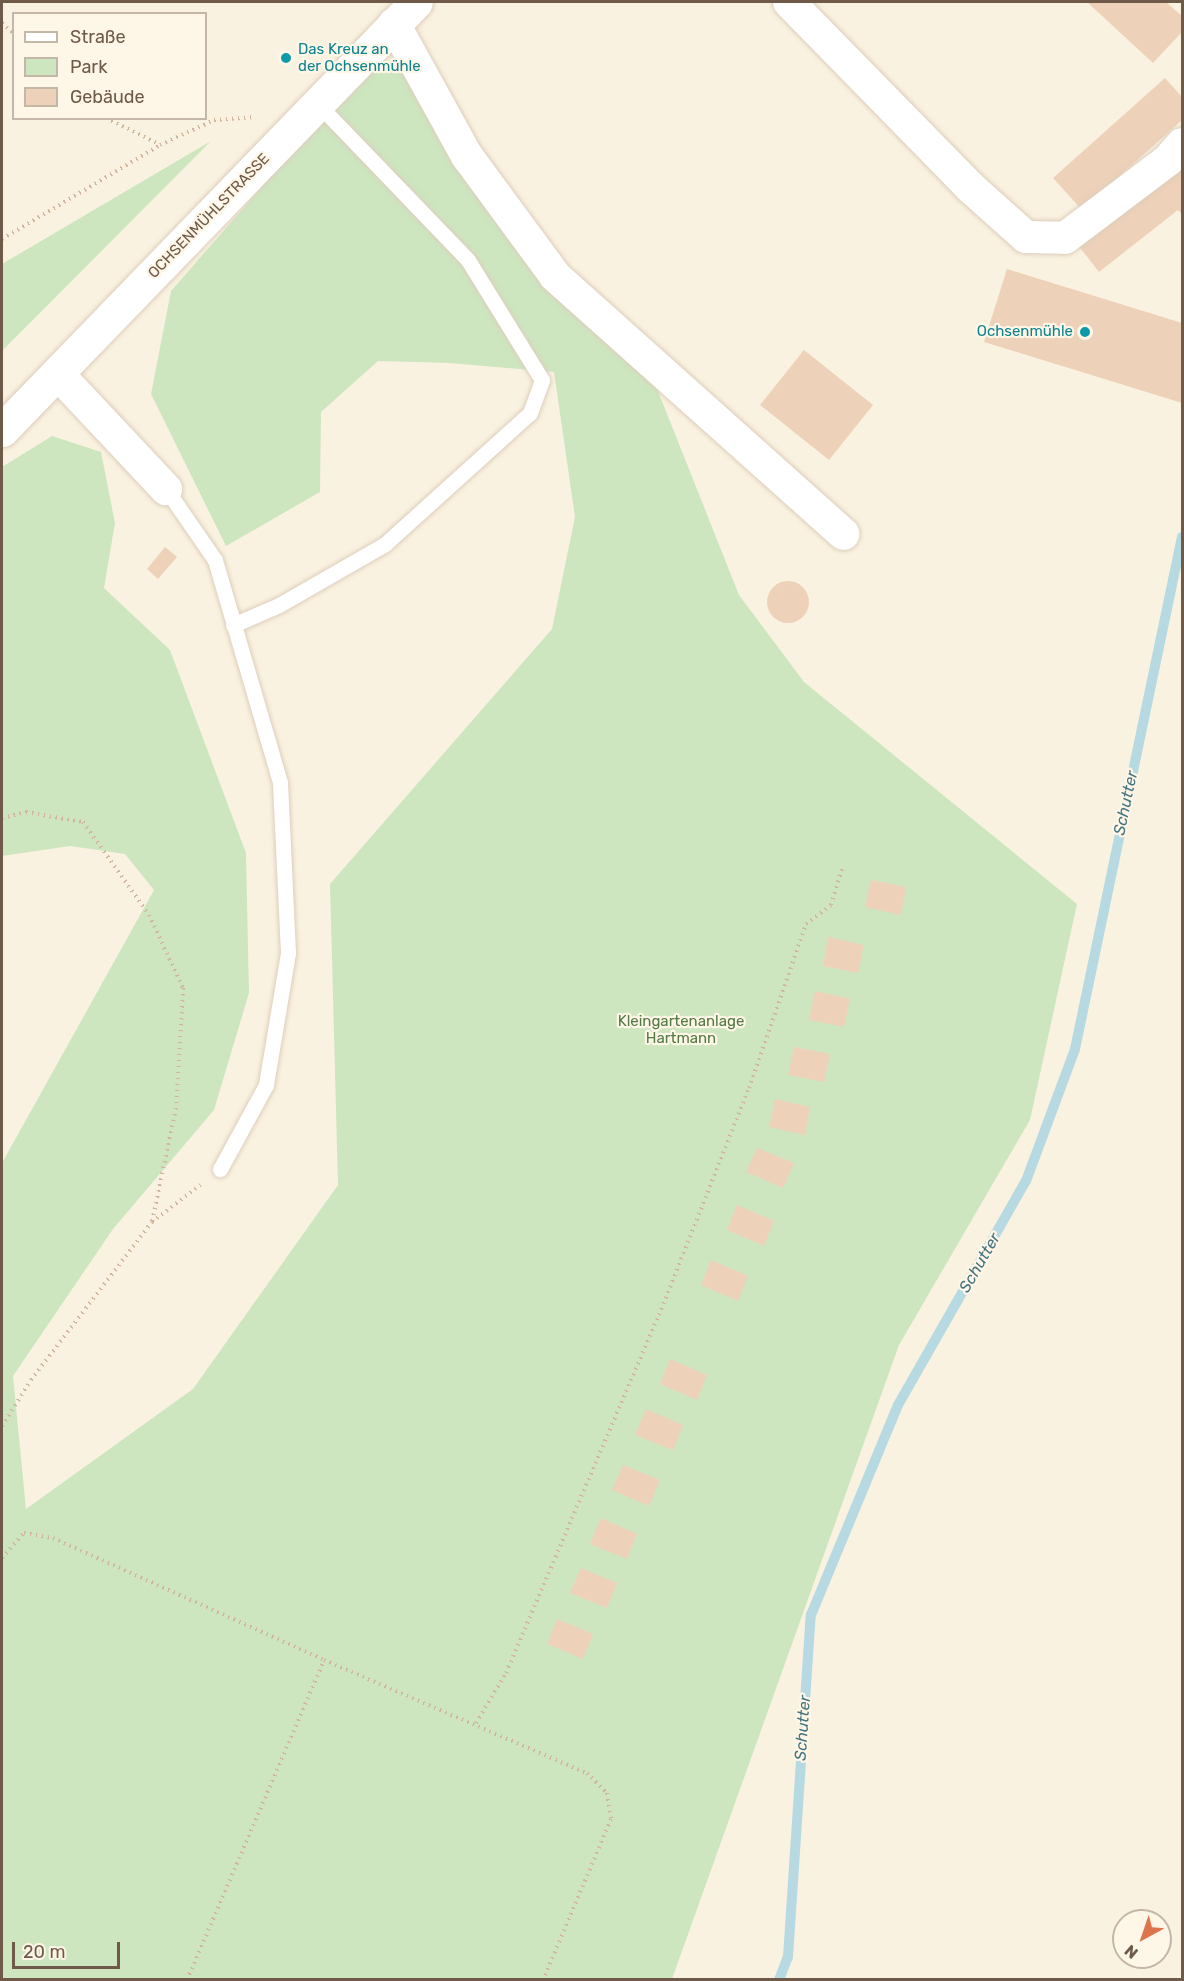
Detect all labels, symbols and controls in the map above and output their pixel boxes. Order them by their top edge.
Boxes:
legend [12,12,207,120]
text: Straße [70,26,126,48]
place label: Das Kreuz an der Ochsenmühle [298,40,421,75]
marker: Das Kreuz an der Ochsenmühle [279,51,293,65]
text: Park [70,56,107,78]
text: Gebäude [70,86,145,108]
street label: OCHSENMÜHLSTRASSE [145,150,273,282]
place label: Ochsenmühle [977,323,1073,341]
marker: Ochsenmühle [1078,325,1092,339]
water label: Schutter [1110,769,1142,837]
park label: Kleingartenanlage Hartmann [618,1012,744,1047]
water label: Schutter [955,1230,1005,1296]
water label: Schutter [791,1695,815,1761]
north arrow [1112,1909,1172,1969]
scale bar [15,1930,123,1968]
text: 20 m [23,1941,65,1963]
text: N [1121,1941,1142,1963]

